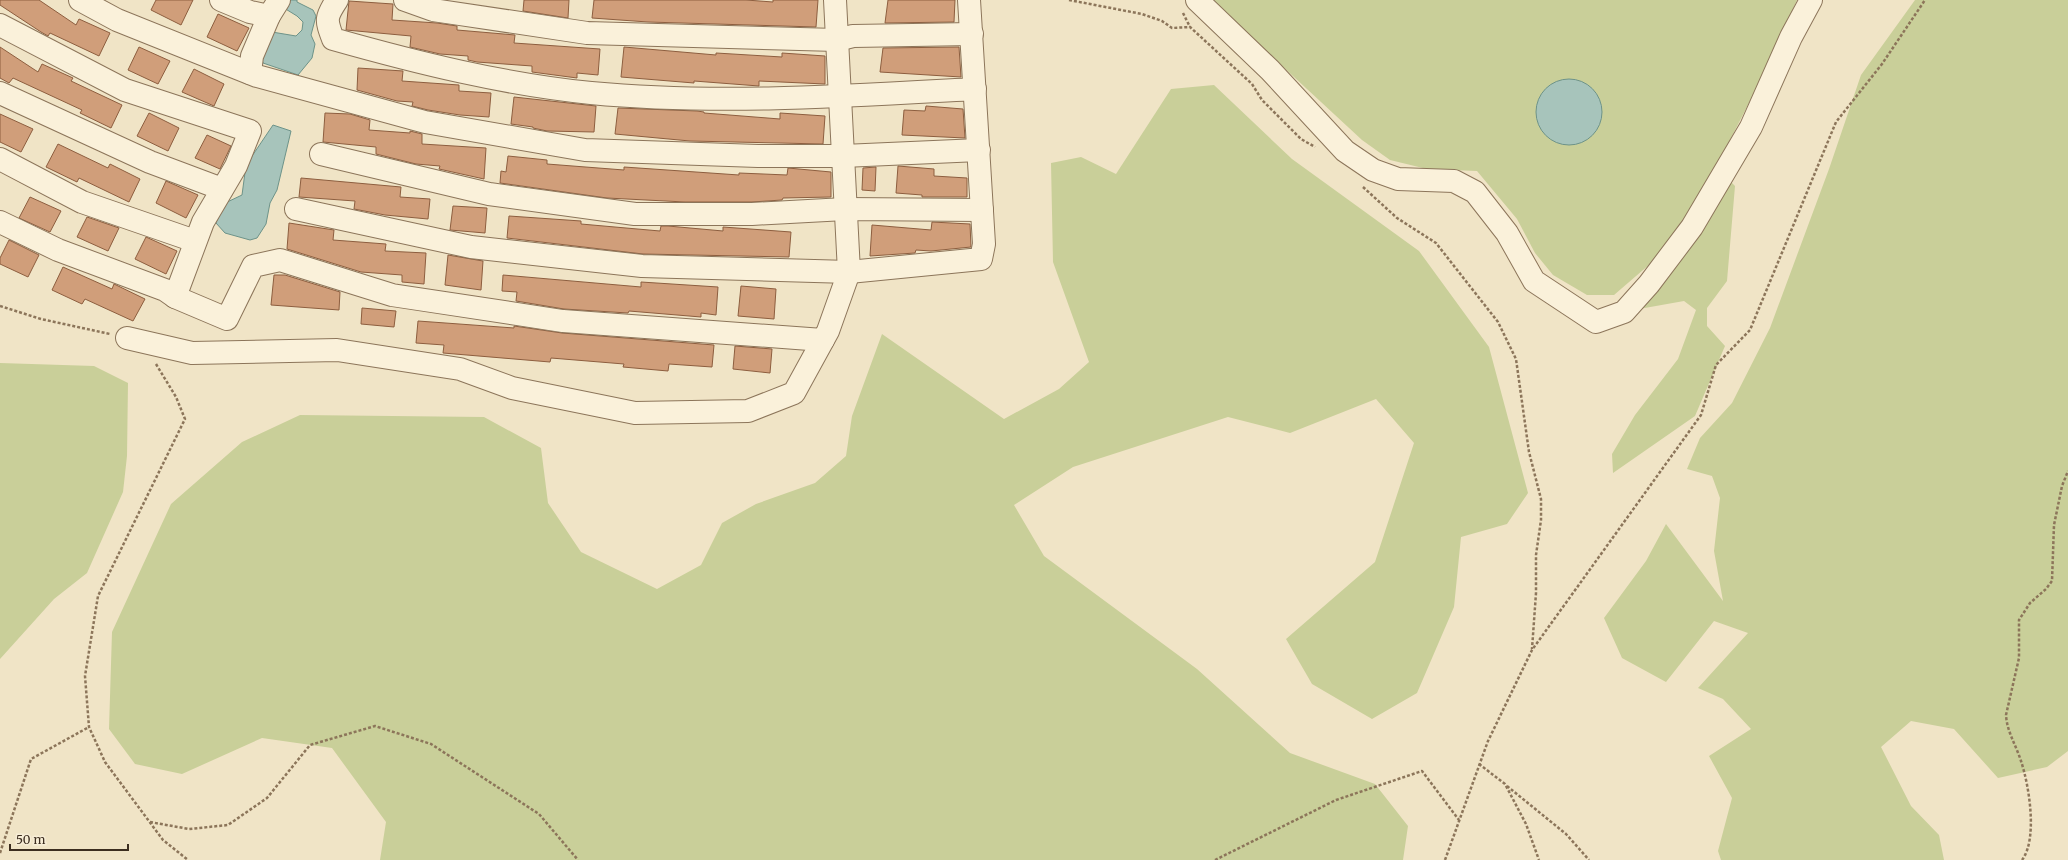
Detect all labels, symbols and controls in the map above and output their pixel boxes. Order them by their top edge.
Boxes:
scale bar [10,826,128,852]
text: 50 m [16,832,45,847]

